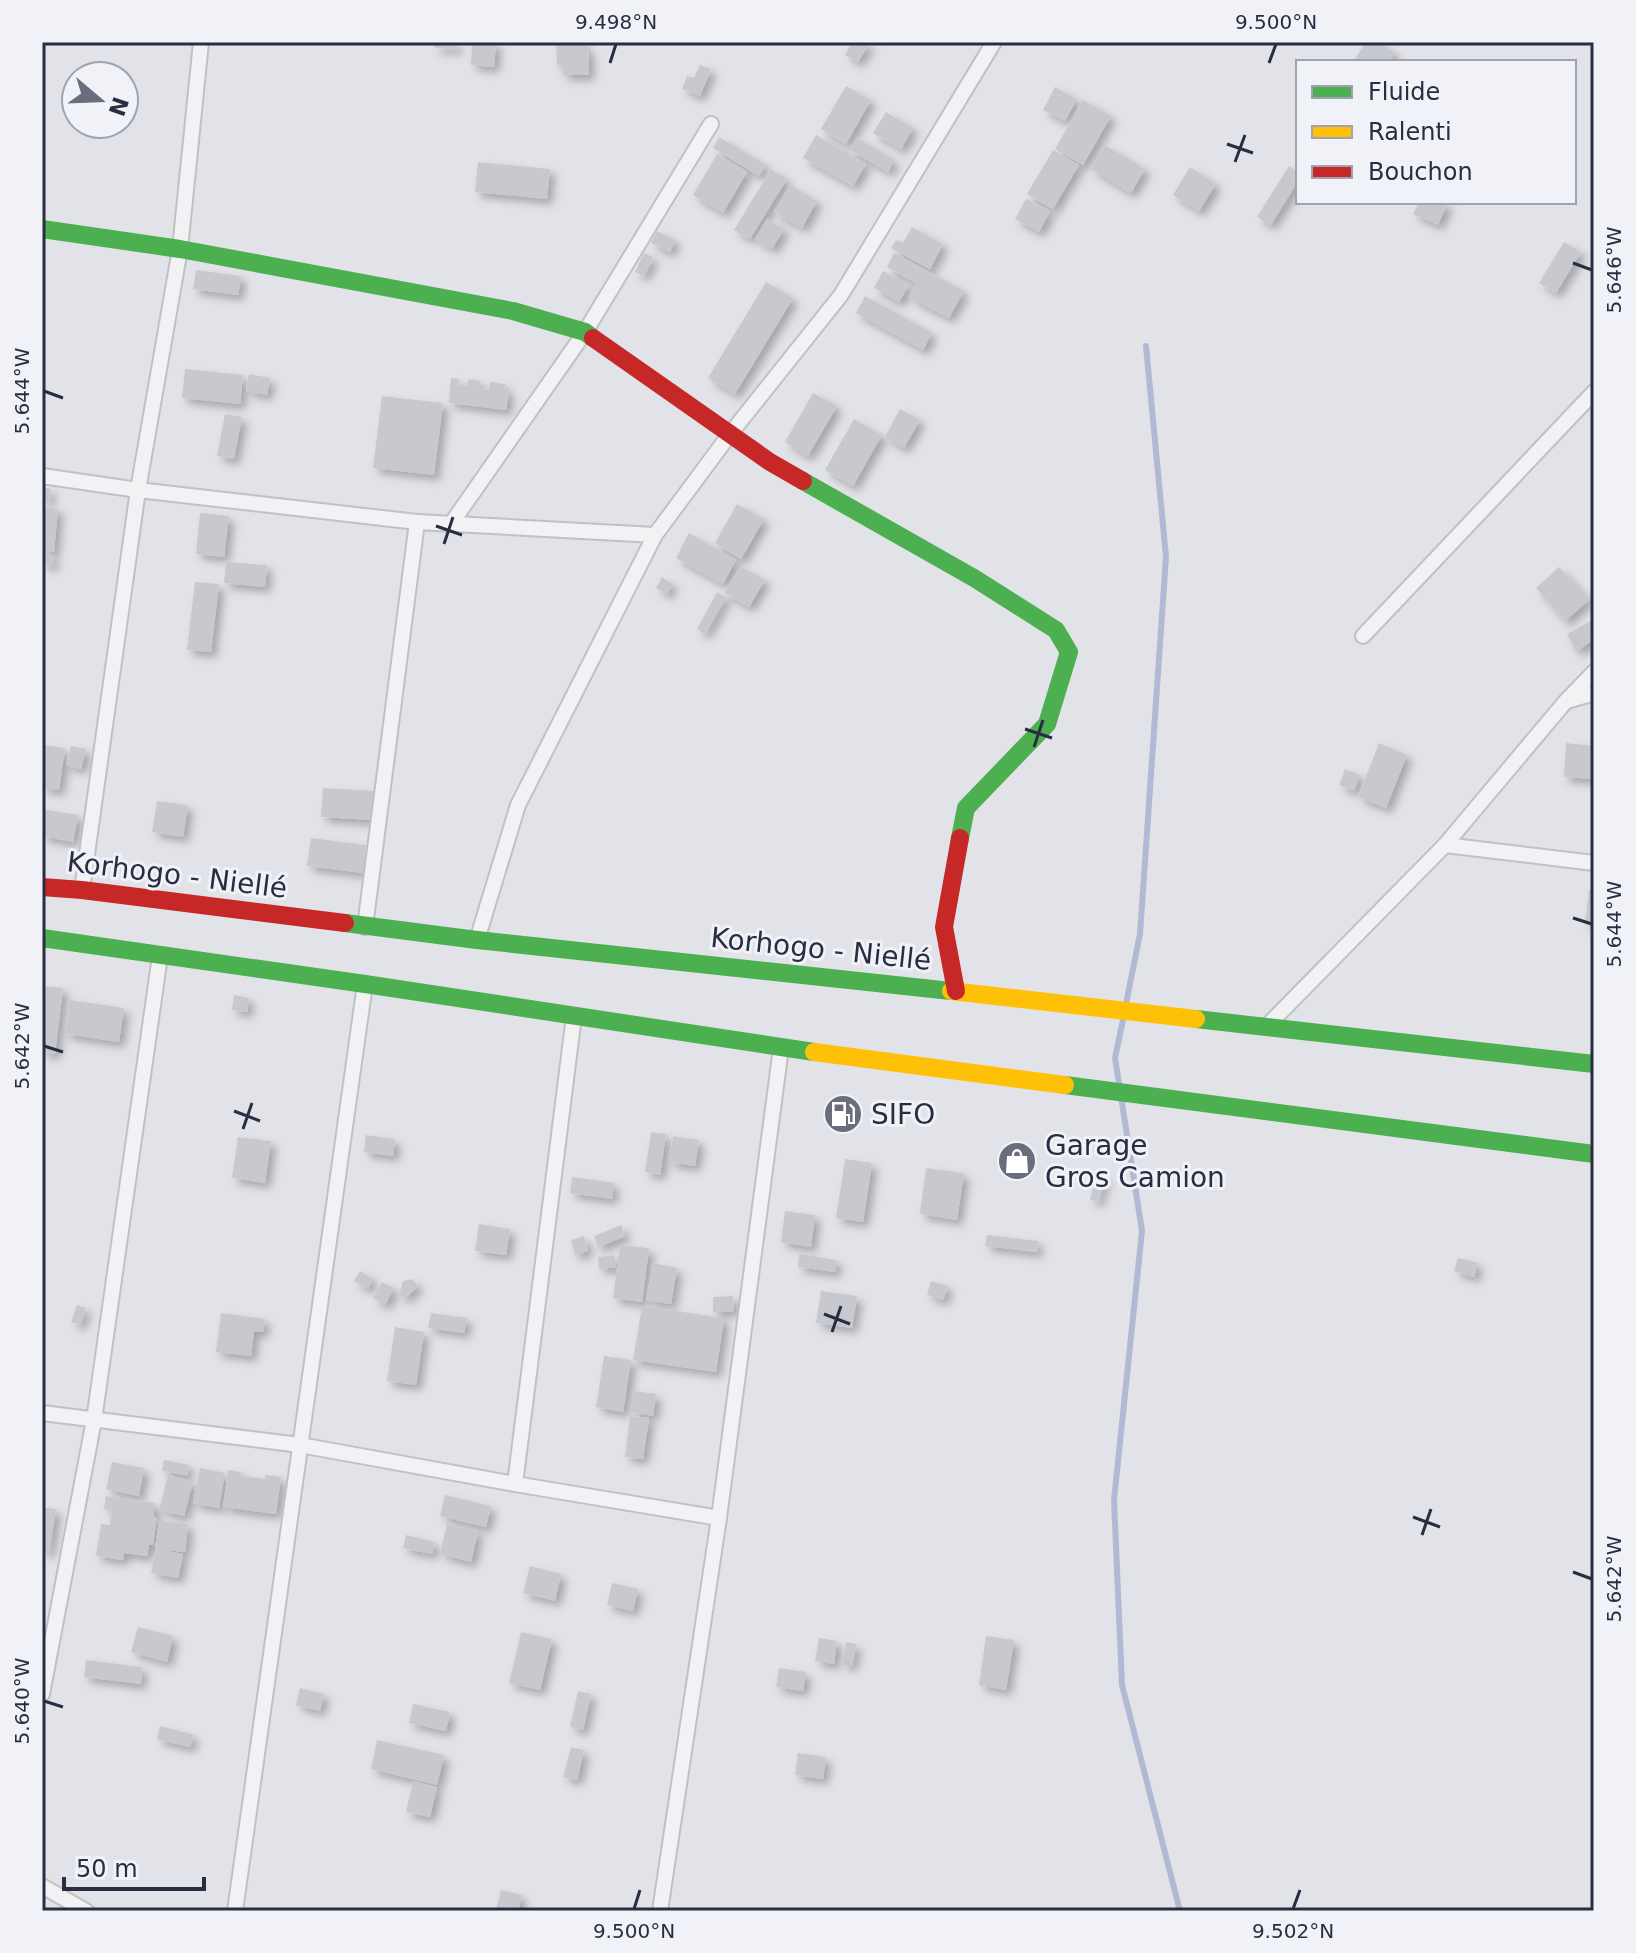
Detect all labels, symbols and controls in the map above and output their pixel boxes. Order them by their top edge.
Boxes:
text: 9.498°N [575,10,657,34]
text: 9.500°N [1235,10,1317,34]
north arrow [60,60,140,140]
legend [1296,60,1576,204]
text: Fluide [1368,78,1440,106]
text: N [104,94,133,119]
text: Ralenti [1368,118,1452,146]
text: Bouchon [1368,158,1473,186]
text: 5.646°W [1602,226,1626,314]
text: 5.644°W [10,347,34,435]
street label: Korhogo - Niellé [65,845,289,905]
text: 5.644°W [1602,880,1626,968]
street label: Korhogo - Niellé [709,921,933,977]
text: 5.642°W [10,1002,34,1090]
fuel station icon: SIFO [822,1093,864,1135]
place label: SIFO [871,1098,935,1131]
place label: Garage Gros Camion [1045,1129,1225,1194]
shop icon: Garage Gros Camion [996,1140,1038,1182]
text: 5.642°W [1602,1535,1626,1623]
text: 5.640°W [10,1657,34,1745]
scale bar [64,1841,204,1891]
text: 50 m [76,1855,138,1883]
text: 9.500°N [593,1919,675,1943]
text: 9.502°N [1252,1919,1334,1943]

